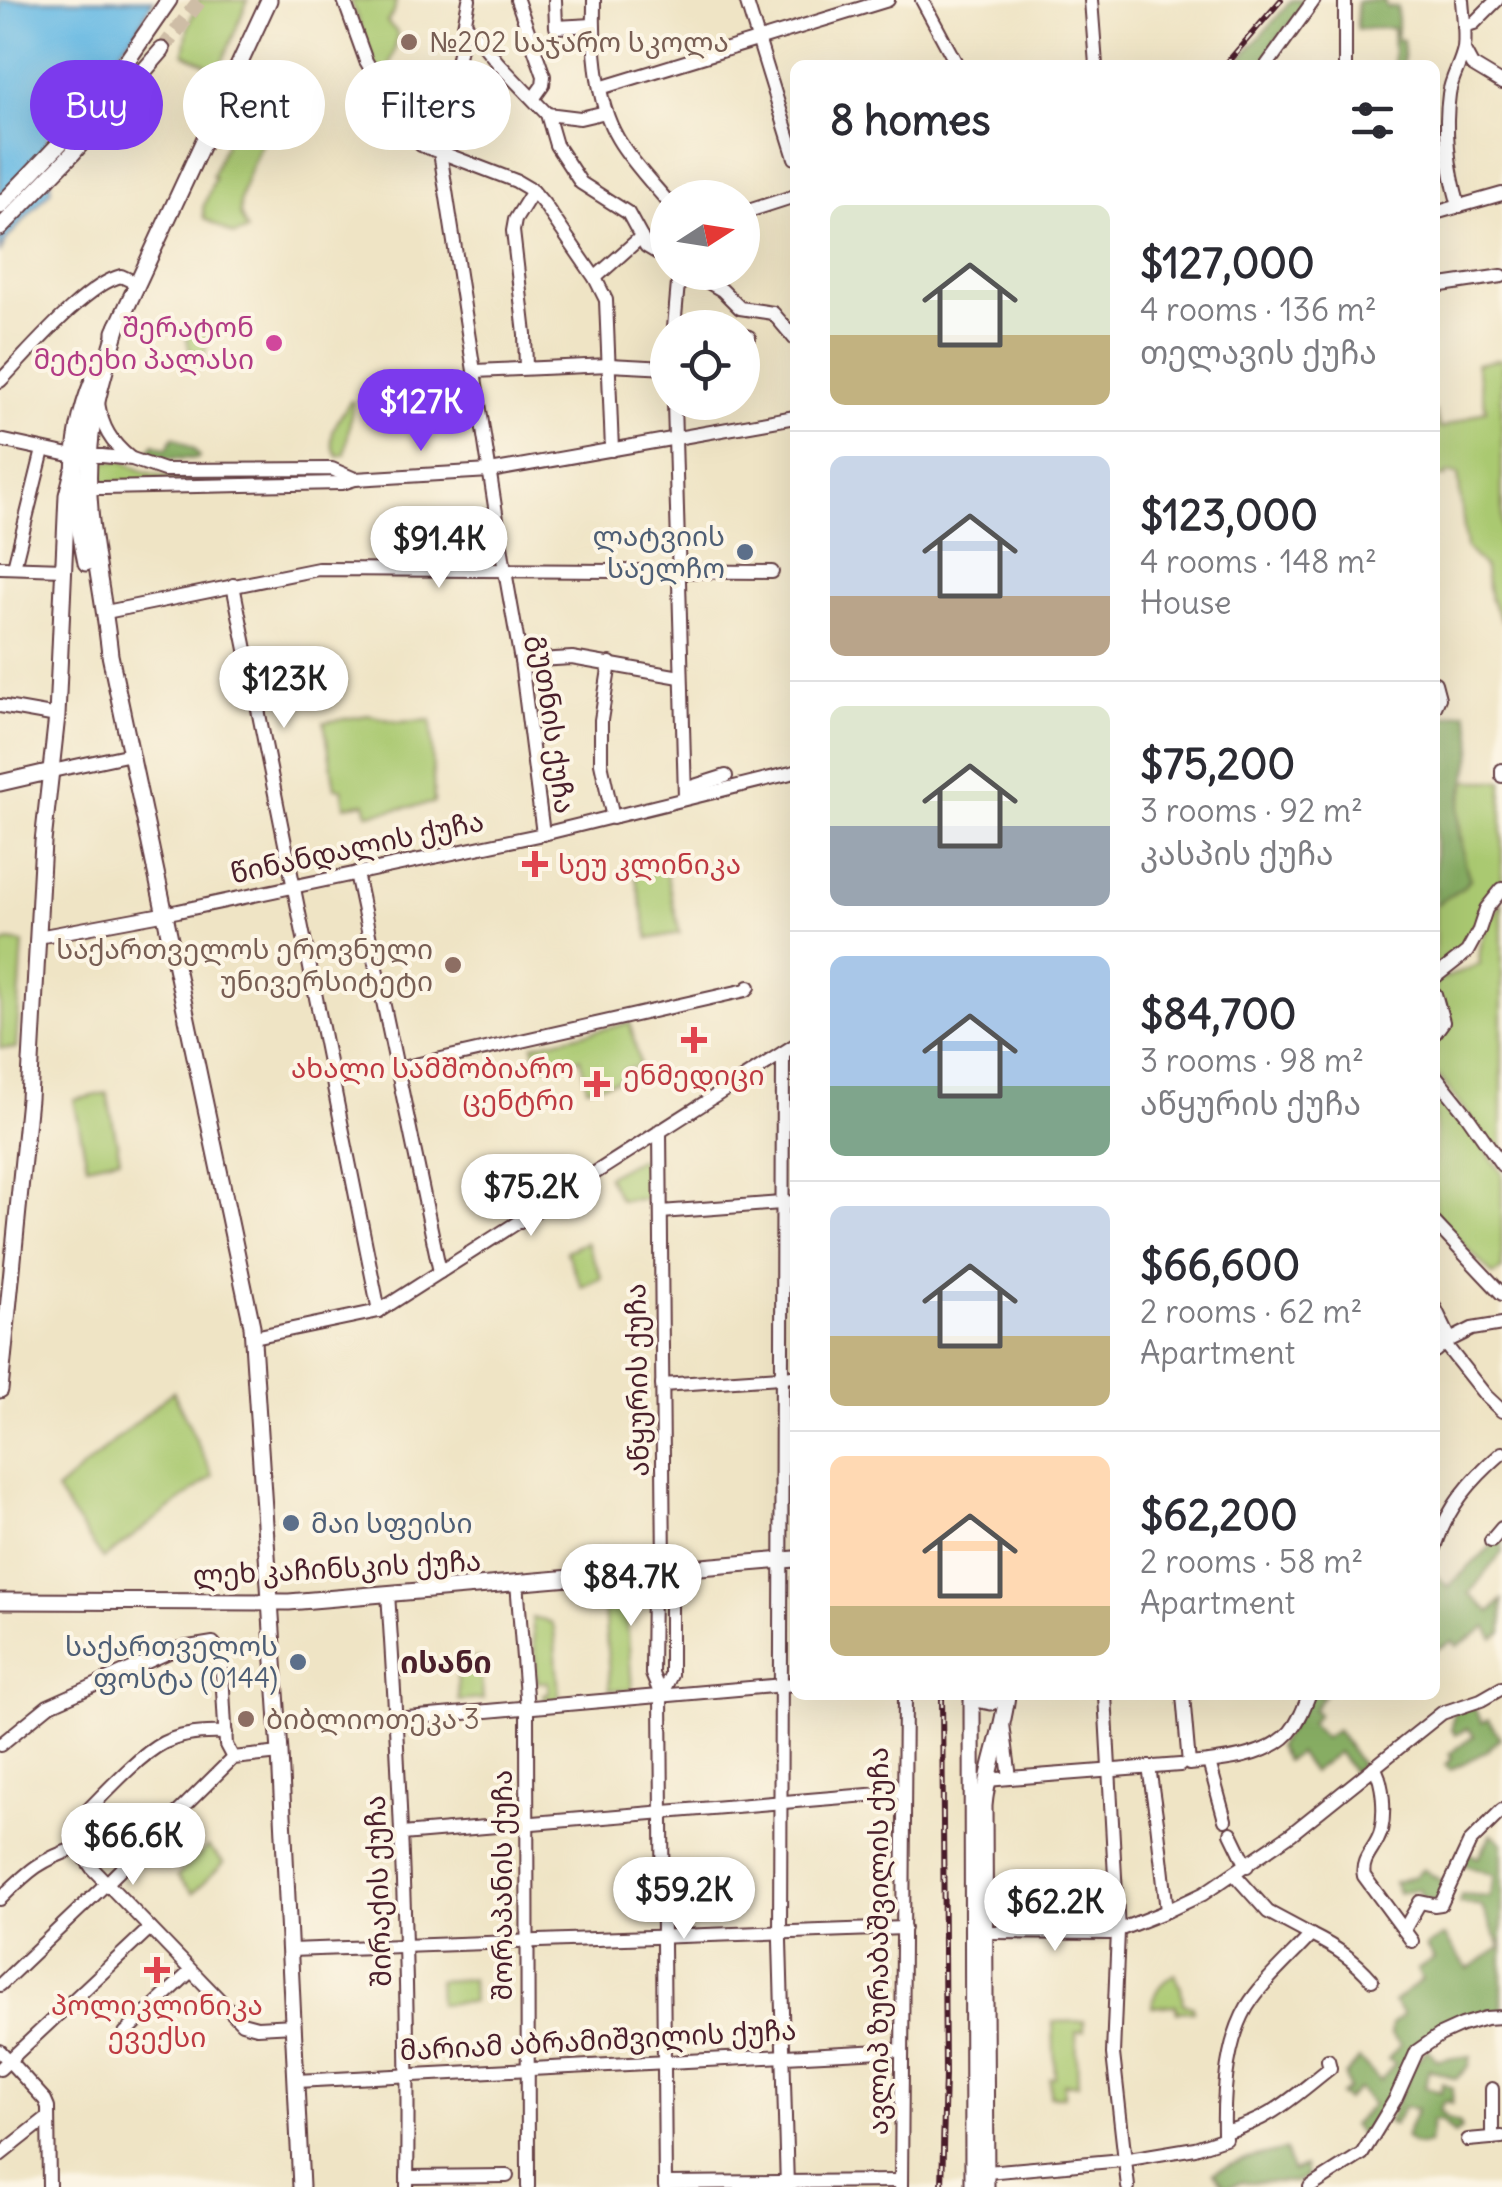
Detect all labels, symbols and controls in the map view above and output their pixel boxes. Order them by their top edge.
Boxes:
place label: №202 საჯარო სკოლა [429,24,729,60]
marker: №202 საჯარო სკოლა [398,31,420,53]
chip: Buy [30,60,163,150]
chip: Rent [183,60,325,150]
chip: Filters [345,60,511,150]
icon: filters [1345,93,1400,148]
text: 8 homes [830,94,991,146]
north arrow [650,180,760,290]
map controls [650,180,760,420]
text: $127,000 [1140,237,1315,289]
icon: home [910,245,1030,365]
text: 4 rooms · 136 m² [1140,289,1377,330]
place label: შერატონ მეტეხი პალასი [33,309,254,377]
button: locate [650,310,760,420]
marker: შერატონ მეტეხი პალასი [263,332,285,354]
text: თელავის ქუჩა [1140,332,1377,373]
pin: $127K [351,369,491,454]
text: $127K [380,381,462,422]
text: $123,000 [1140,489,1318,541]
icon: home [910,496,1030,616]
pin: $91.4K [358,506,520,591]
text: $91.4K [392,518,486,559]
place label: ლატვიის საელჩო [593,518,725,586]
marker: ლატვიის საელჩო [734,541,756,563]
text: 4 rooms · 148 m² [1140,541,1377,582]
text: House [1140,582,1231,623]
street label: გუთნის ქუჩა [523,632,583,816]
pin: $123K [214,646,354,731]
text: $123K [241,658,327,699]
text: $75,200 [1140,738,1295,790]
icon: home [910,746,1030,866]
text: 3 rooms · 92 m² [1140,790,1363,831]
street label: წინანდალის ქუჩა [227,803,487,891]
text: კასპის ქუჩა [1140,833,1334,874]
place label: სეუ კლინიკა [558,846,741,882]
marker: სეუ კლინიკა [522,851,548,877]
place label: საქართველოს ეროვნული უნივერსიტეტი [56,931,433,999]
marker: საქართველოს ეროვნული უნივერსიტეტი [442,954,464,976]
text: $84,700 [1140,988,1296,1040]
icon: home [910,996,1030,1116]
marker: ენმედიცი [681,1027,707,1053]
text: 3 rooms · 98 m² [1140,1040,1364,1081]
place label: ახალი სამშობიარო ცენტრი [291,1050,574,1118]
place label: ენმედიცი [623,1057,765,1093]
marker: ახალი სამშობიარო ცენტრი [584,1071,610,1097]
text: აწყურის ქუჩა [1140,1083,1361,1124]
pin: $75.2K [450,1154,612,1239]
text: $75.2K [483,1166,579,1207]
text: $66,600 [1140,1239,1300,1291]
icon: home [910,1246,1030,1366]
street label: აწყურის ქუჩა [617,1283,657,1477]
text: 2 rooms · 62 m² [1140,1291,1363,1332]
text: Apartment [1140,1332,1295,1373]
text: $62,200 [1140,1489,1298,1541]
icon: home [910,1496,1030,1616]
place label: მაი სფეისი [311,1505,473,1541]
marker: მაი სფეისი [280,1512,302,1534]
text: 2 rooms · 58 m² [1140,1541,1363,1582]
street label: ლეხ კაჩინსკის ქუჩა [192,1542,482,1594]
pin: $84.7K [550,1544,712,1629]
text: $84.7K [583,1556,679,1597]
text: Apartment [1140,1582,1295,1623]
place label: საქართველოს ფოსტა (0144) [65,1628,278,1696]
district label: ისანი [400,1643,492,1681]
marker: საქართველოს ფოსტა (0144) [287,1651,309,1673]
place label: ბიბლიოთეკა 3 [266,1701,480,1737]
marker: ბიბლიოთეკა 3 [235,1708,257,1730]
street label: ავლიპ ზურაბაშვილის ქუჩა [860,1747,896,2135]
street label: შორაპანის ქუჩა [484,1770,520,2000]
street label: შირაქის ქუჩა [357,1795,399,1987]
pin: $66.6K [52,1803,214,1888]
text: $66.6K [83,1815,183,1856]
pin: $59.2K [603,1857,765,1942]
text: $59.2K [635,1869,733,1910]
pin: $62.2K [974,1869,1136,1954]
text: $62.2K [1006,1881,1104,1922]
marker: პოლიკლინიკა ევექსი [144,1957,170,1983]
place label: პოლიკლინიკა ევექსი [51,1987,263,2055]
street label: მარიამ აბრამიშვილის ქუჩა [399,2012,797,2068]

